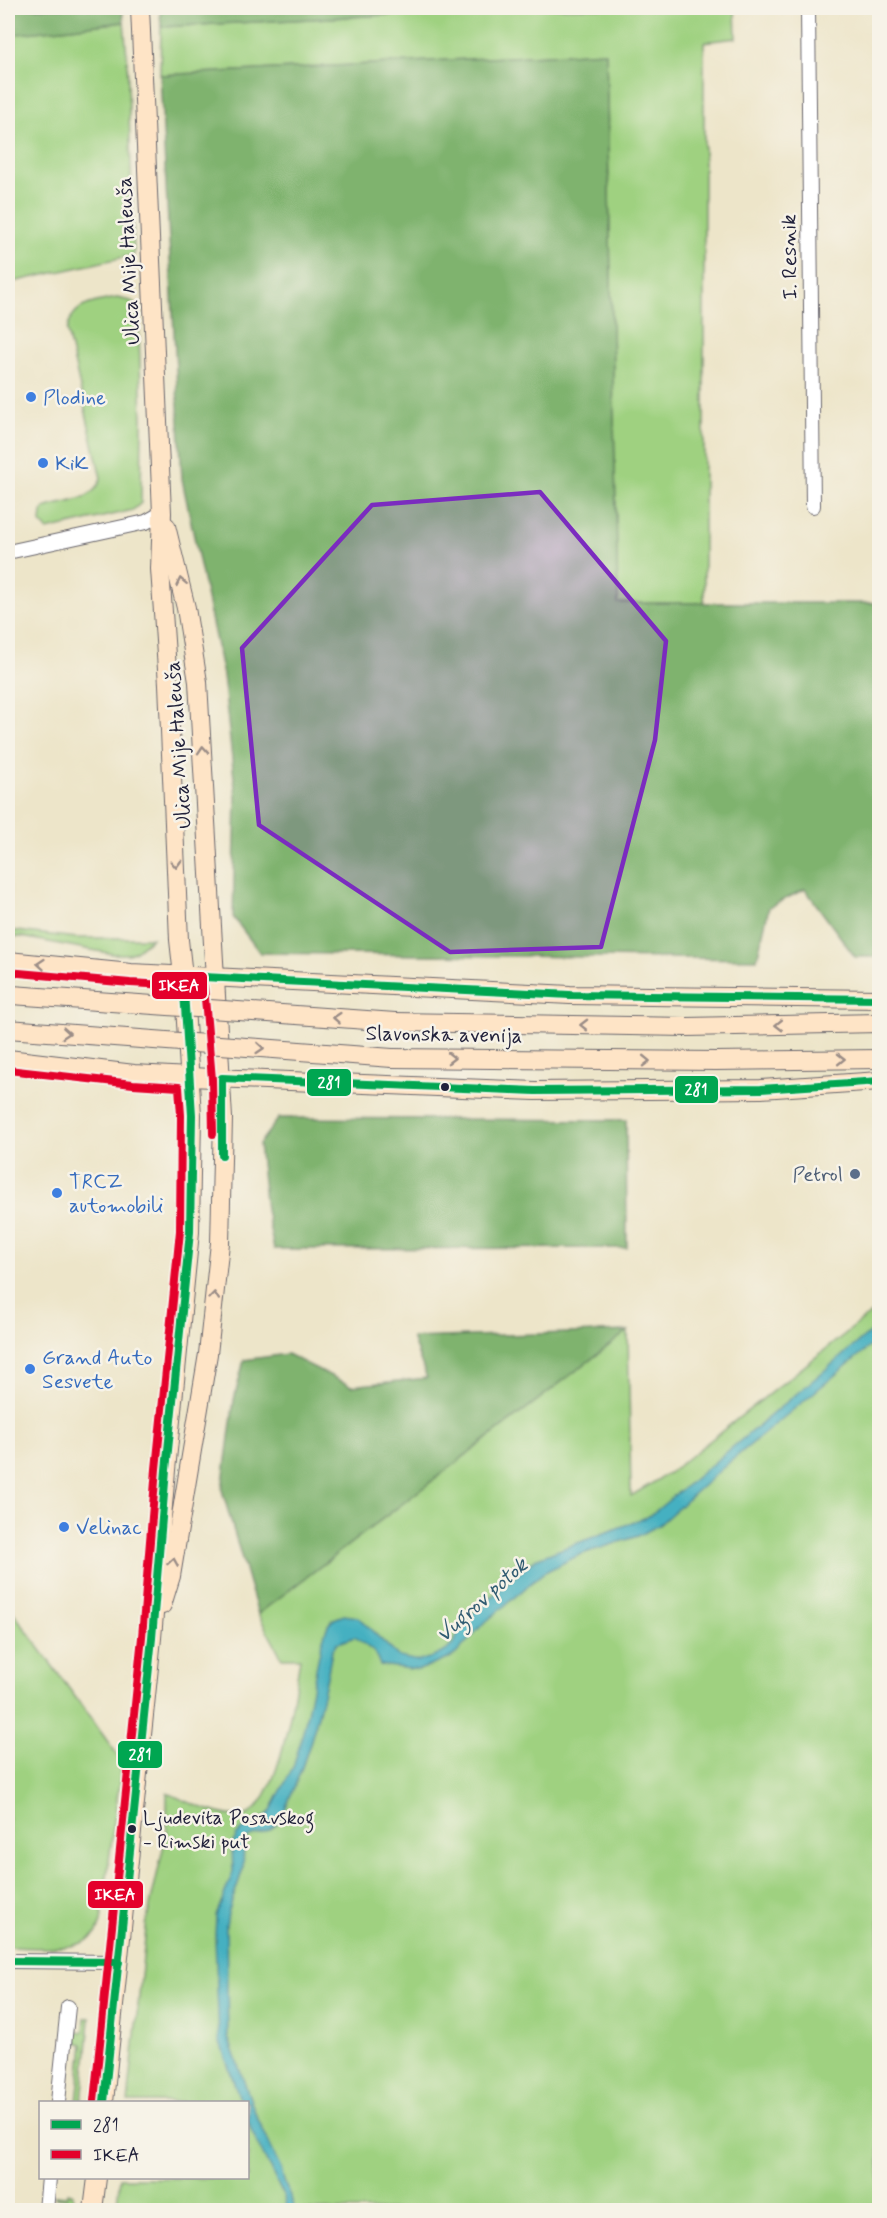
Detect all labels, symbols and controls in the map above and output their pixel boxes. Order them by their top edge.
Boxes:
street label: Ulica Mije Haleuša [111,176,147,346]
street label: I. Resnik [775,214,805,300]
place label: Plodine [43,384,106,412]
marker: Plodine [24,390,38,404]
place label: KiK [55,450,89,478]
marker: KiK [36,456,50,470]
one-way arrow [175,578,188,588]
street label: Ulica Mije Haleuša [159,660,199,830]
one-way arrow [196,746,209,755]
one-way arrow [169,860,182,869]
one-way arrow [36,958,45,971]
line badge: IKEA [151,971,208,1000]
text: IKEA [158,976,200,997]
one-way arrow [332,1012,342,1025]
one-way arrow [580,1019,589,1031]
one-way arrow [775,1019,784,1031]
street label: Slavonska avenija [365,1020,523,1050]
one-way arrow [61,1026,70,1039]
one-way arrow [256,1041,265,1054]
one-way arrow [446,1052,455,1064]
one-way arrow [836,1053,845,1066]
one-way arrow [641,1054,650,1067]
line badge: 281 [306,1068,352,1097]
text: 281 [318,1073,340,1094]
line badge: 281 [674,1075,719,1104]
text: 281 [685,1080,707,1101]
unlabelled marker [439,1081,451,1093]
place label: Petrol [793,1161,843,1189]
marker: Petrol [848,1167,862,1181]
place label: TRCZ automobili [69,1168,163,1220]
marker: TRCZ automobili [50,1186,64,1200]
one-way arrow [207,1292,220,1301]
place label: Grand Auto Sesvete [42,1344,153,1396]
marker: Grand Auto Sesvete [23,1362,37,1376]
place label: Velinac [76,1514,142,1542]
marker: Velinac [57,1520,71,1534]
water label: Vugrov potok [430,1551,538,1651]
one-way arrow [167,1557,179,1566]
line badge: 281 [117,1740,163,1769]
text: 281 [129,1745,151,1766]
place label: Ljudevita Posavskog - Rimski put [143,1805,314,1856]
marker: Ljudevita Posavskog - Rimski put [126,1823,138,1835]
line badge: IKEA [87,1880,144,1909]
text: IKEA [94,1885,136,1906]
legend [39,2101,249,2179]
text: 281 [93,2114,119,2138]
text: IKEA [93,2144,140,2168]

